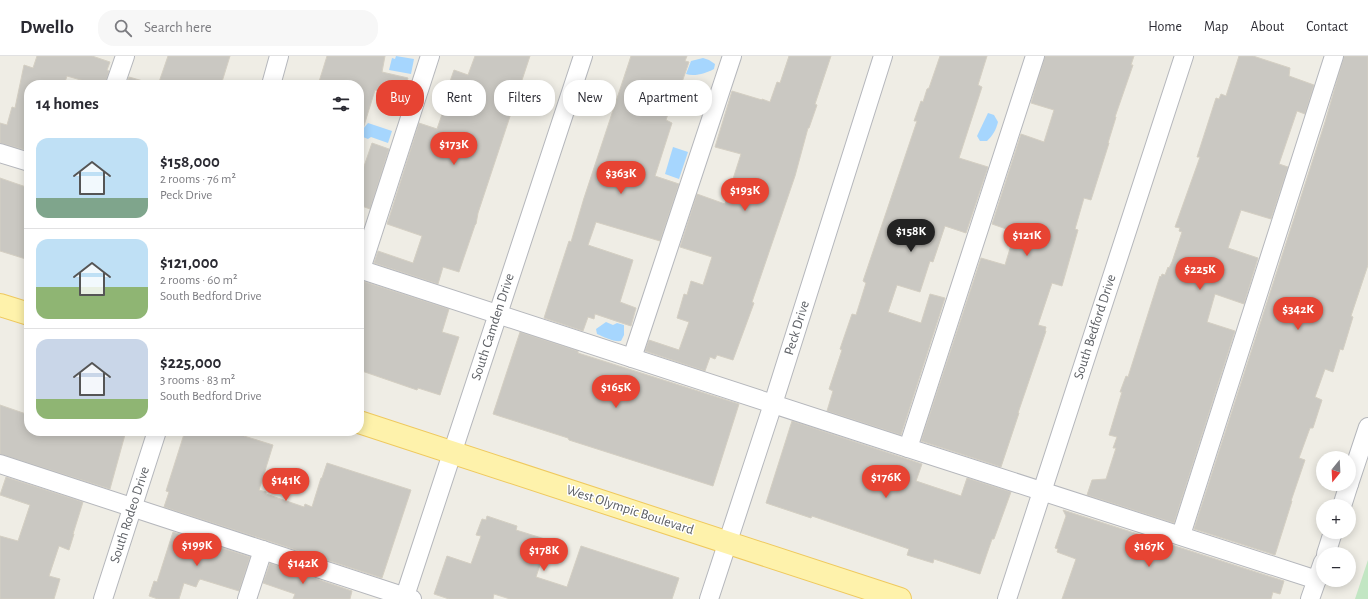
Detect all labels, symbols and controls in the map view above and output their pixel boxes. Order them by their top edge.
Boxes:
search box [98,10,378,46]
icon: search [112,17,134,39]
text: Dwello [20,18,74,37]
text: Search here [144,20,212,35]
text: Home [1148,20,1182,34]
text: Map [1204,20,1228,34]
text: About [1250,20,1284,34]
text: Contact [1306,20,1348,34]
chip: Buy [376,80,424,116]
chip: Rent [432,80,486,116]
chip: Filters [494,80,555,116]
chip: New [563,80,616,116]
chip: Apartment [624,80,712,116]
icon: filters [330,93,352,115]
text: 14 homes [36,95,99,112]
pin: $173K [426,132,482,166]
text: $173K [439,138,469,151]
text: $158,000 [160,153,220,170]
icon: home [68,154,116,202]
pin: $363K [593,161,649,195]
text: $363K [606,167,636,180]
text: 2 rooms · 76 m² [160,173,236,186]
pin: $193K [717,178,773,212]
text: $193K [730,184,760,197]
text: Peck Drive [160,189,212,202]
pin: $158K [883,219,939,253]
pin: $121K [999,223,1055,257]
text: $158K [896,225,926,238]
text: $121K [1013,229,1041,242]
text: $121,000 [160,254,218,271]
icon: home [68,255,116,303]
pin: $225K [1172,257,1228,291]
text: $225K [1184,263,1216,276]
street label: South Camden Drive [469,272,517,382]
street label: South Bedford Drive [1071,273,1119,381]
text: 2 rooms · 60 m² [160,274,237,287]
text: South Bedford Drive [160,290,262,303]
pin: $342K [1270,297,1326,331]
street label: Peck Drive [782,299,812,357]
text: $342K [1282,303,1314,316]
text: $225,000 [160,354,221,371]
icon: home [68,355,116,403]
text: 3 rooms · 83 m² [160,374,235,387]
pin: $165K [588,375,644,409]
text: $165K [601,381,631,394]
text: South Bedford Drive [160,390,262,403]
north arrow [1316,451,1356,491]
map controls [1316,451,1356,587]
street label: South Rodeo Drive [108,465,152,565]
pin: $176K [858,465,914,499]
pin: $141K [258,468,314,502]
text: $176K [871,471,901,484]
text: $141K [271,474,301,487]
street label: West Olympic Boulevard [565,483,695,537]
button: + [1316,499,1356,539]
pin: $199K [169,533,225,567]
pin: $167K [1121,534,1177,568]
pin: $178K [516,538,572,572]
text: $199K [182,539,212,552]
text: $167K [1134,540,1164,553]
text: $178K [529,544,559,557]
button: − [1316,547,1356,587]
pin: $142K [275,551,331,585]
text: $142K [288,557,318,570]

